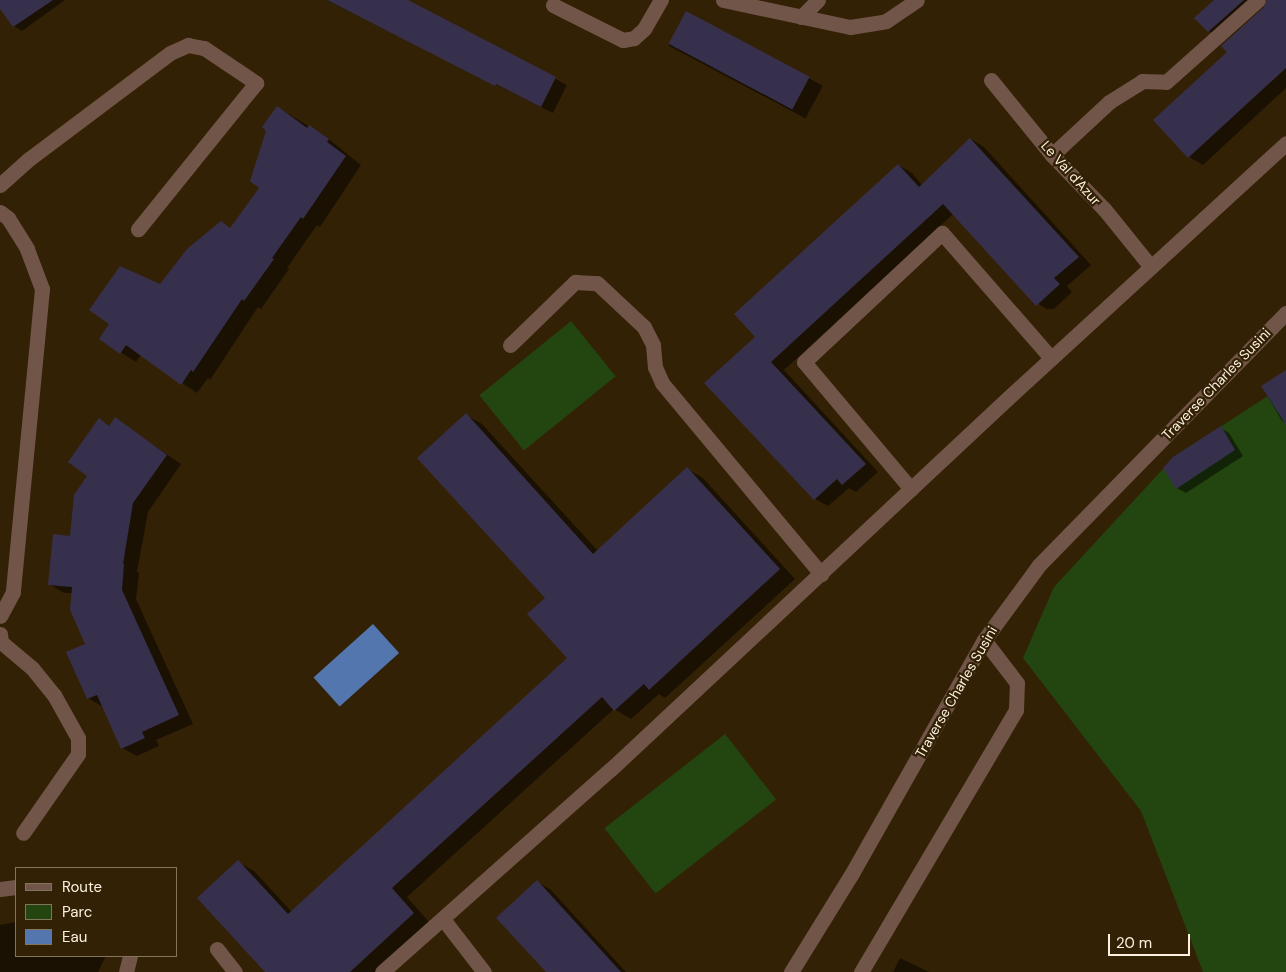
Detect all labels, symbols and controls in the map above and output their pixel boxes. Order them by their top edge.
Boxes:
street label: Le Val d'Azur [1038,137,1104,209]
street label: Traverse Charles Susini [1158,325,1274,443]
street label: Traverse Charles Susini [911,623,1001,761]
legend [15,867,178,957]
text: Route [62,877,102,897]
text: Parc [62,902,92,922]
scale bar [1111,924,1194,956]
text: Eau [62,927,87,947]
text: 20 m [1116,933,1152,953]

